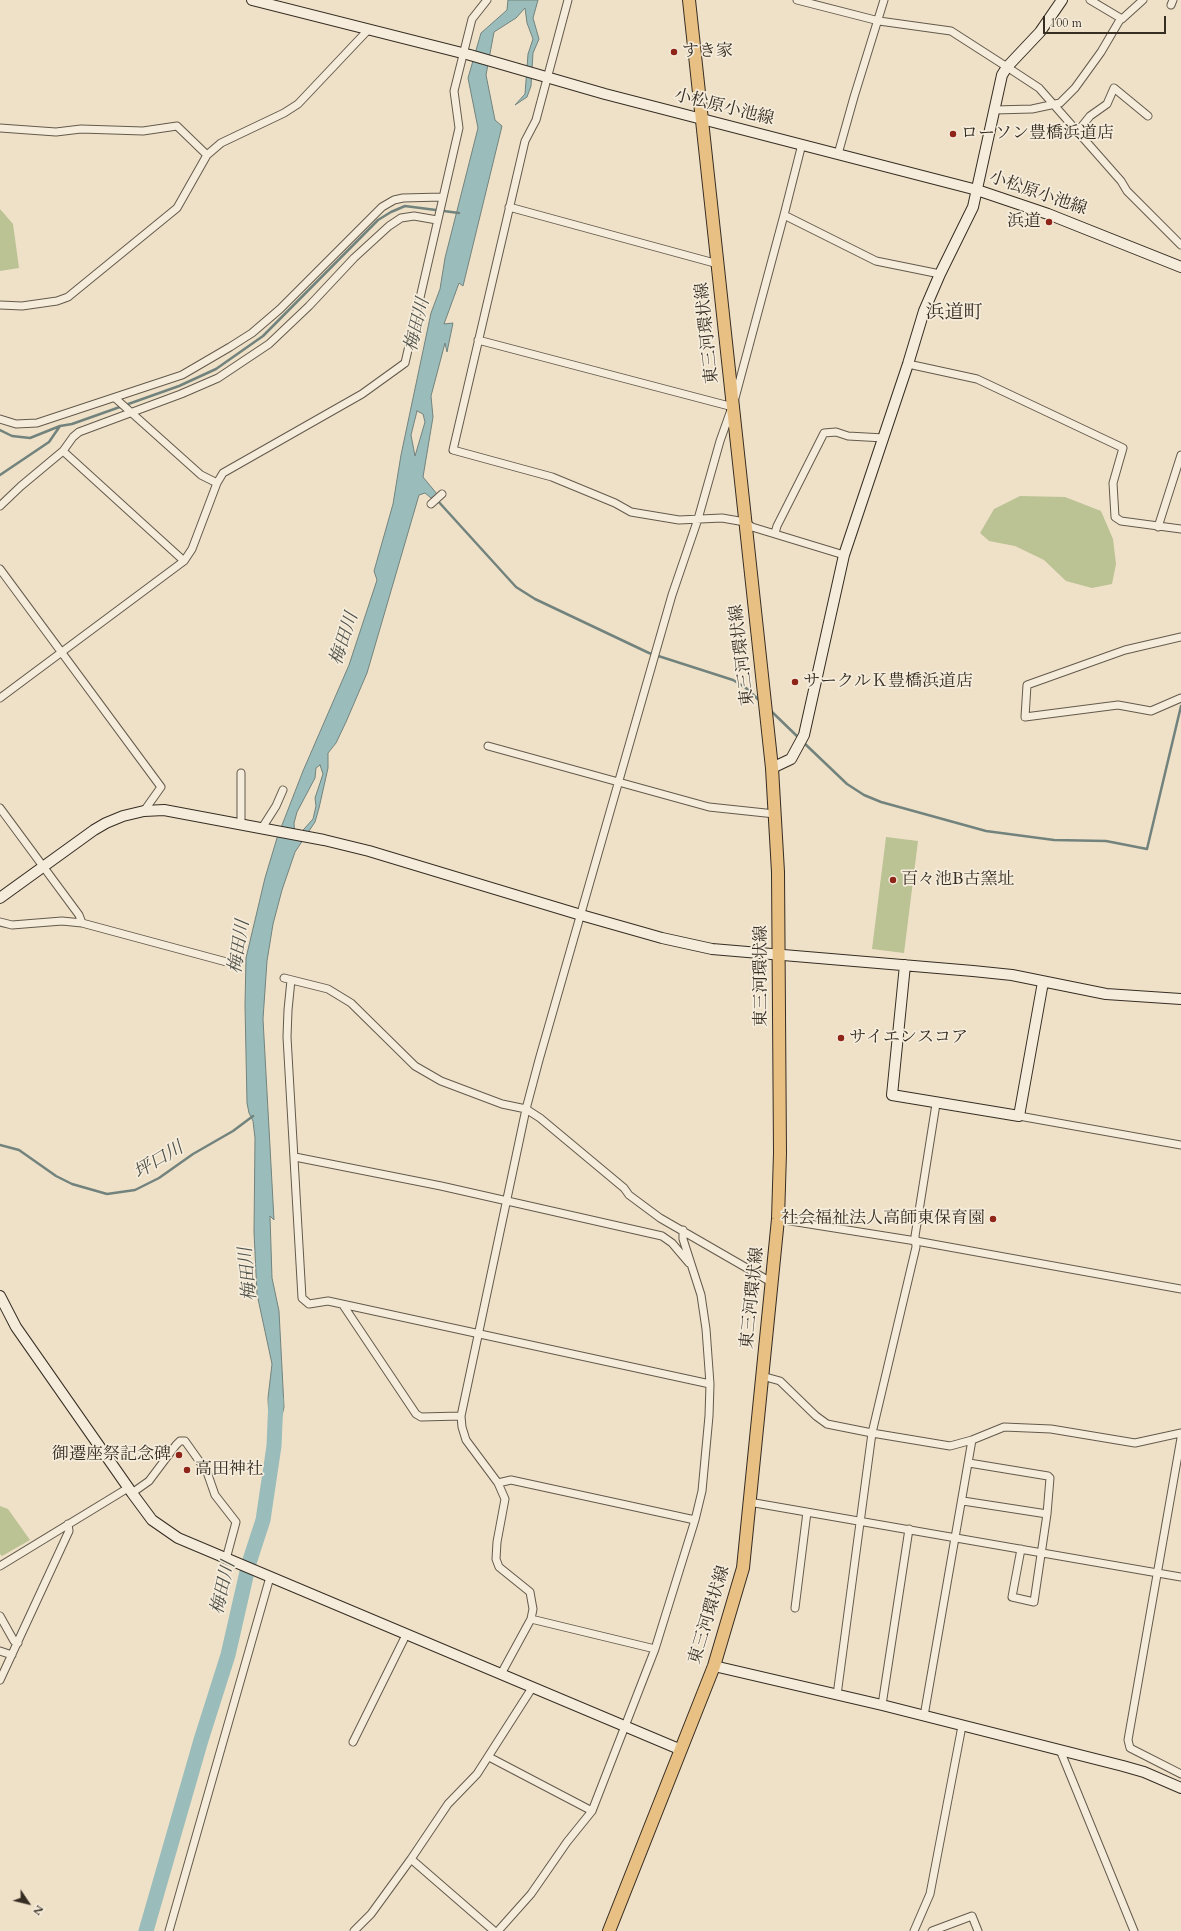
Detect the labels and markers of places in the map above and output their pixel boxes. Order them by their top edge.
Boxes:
place label: すき家 [682,42,733,62]
marker: すき家 [669,47,679,57]
place label: ローソン豊橋浜道店 [961,124,1114,144]
marker: ローソン豊橋浜道店 [948,129,958,139]
place label: 浜道 [1007,212,1041,232]
marker: 浜道 [1044,217,1054,227]
place label: サークルＫ豊橋浜道店 [803,672,973,692]
marker: サークルＫ豊橋浜道店 [790,677,800,687]
place label: 百々池B古窯址 [901,870,1015,890]
marker: 百々池B古窯址 [888,875,898,885]
place label: サイエンスコア [849,1028,968,1048]
marker: サイエンスコア [836,1033,846,1043]
place label: 社会福祉法人高師東保育園 [781,1209,985,1229]
marker: 社会福祉法人高師東保育園 [988,1214,998,1224]
place label: 御遷座祭記念碑 [52,1445,171,1465]
marker: 御遷座祭記念碑 [174,1450,184,1460]
place label: 高田神社 [195,1460,263,1480]
marker: 高田神社 [182,1465,192,1475]

